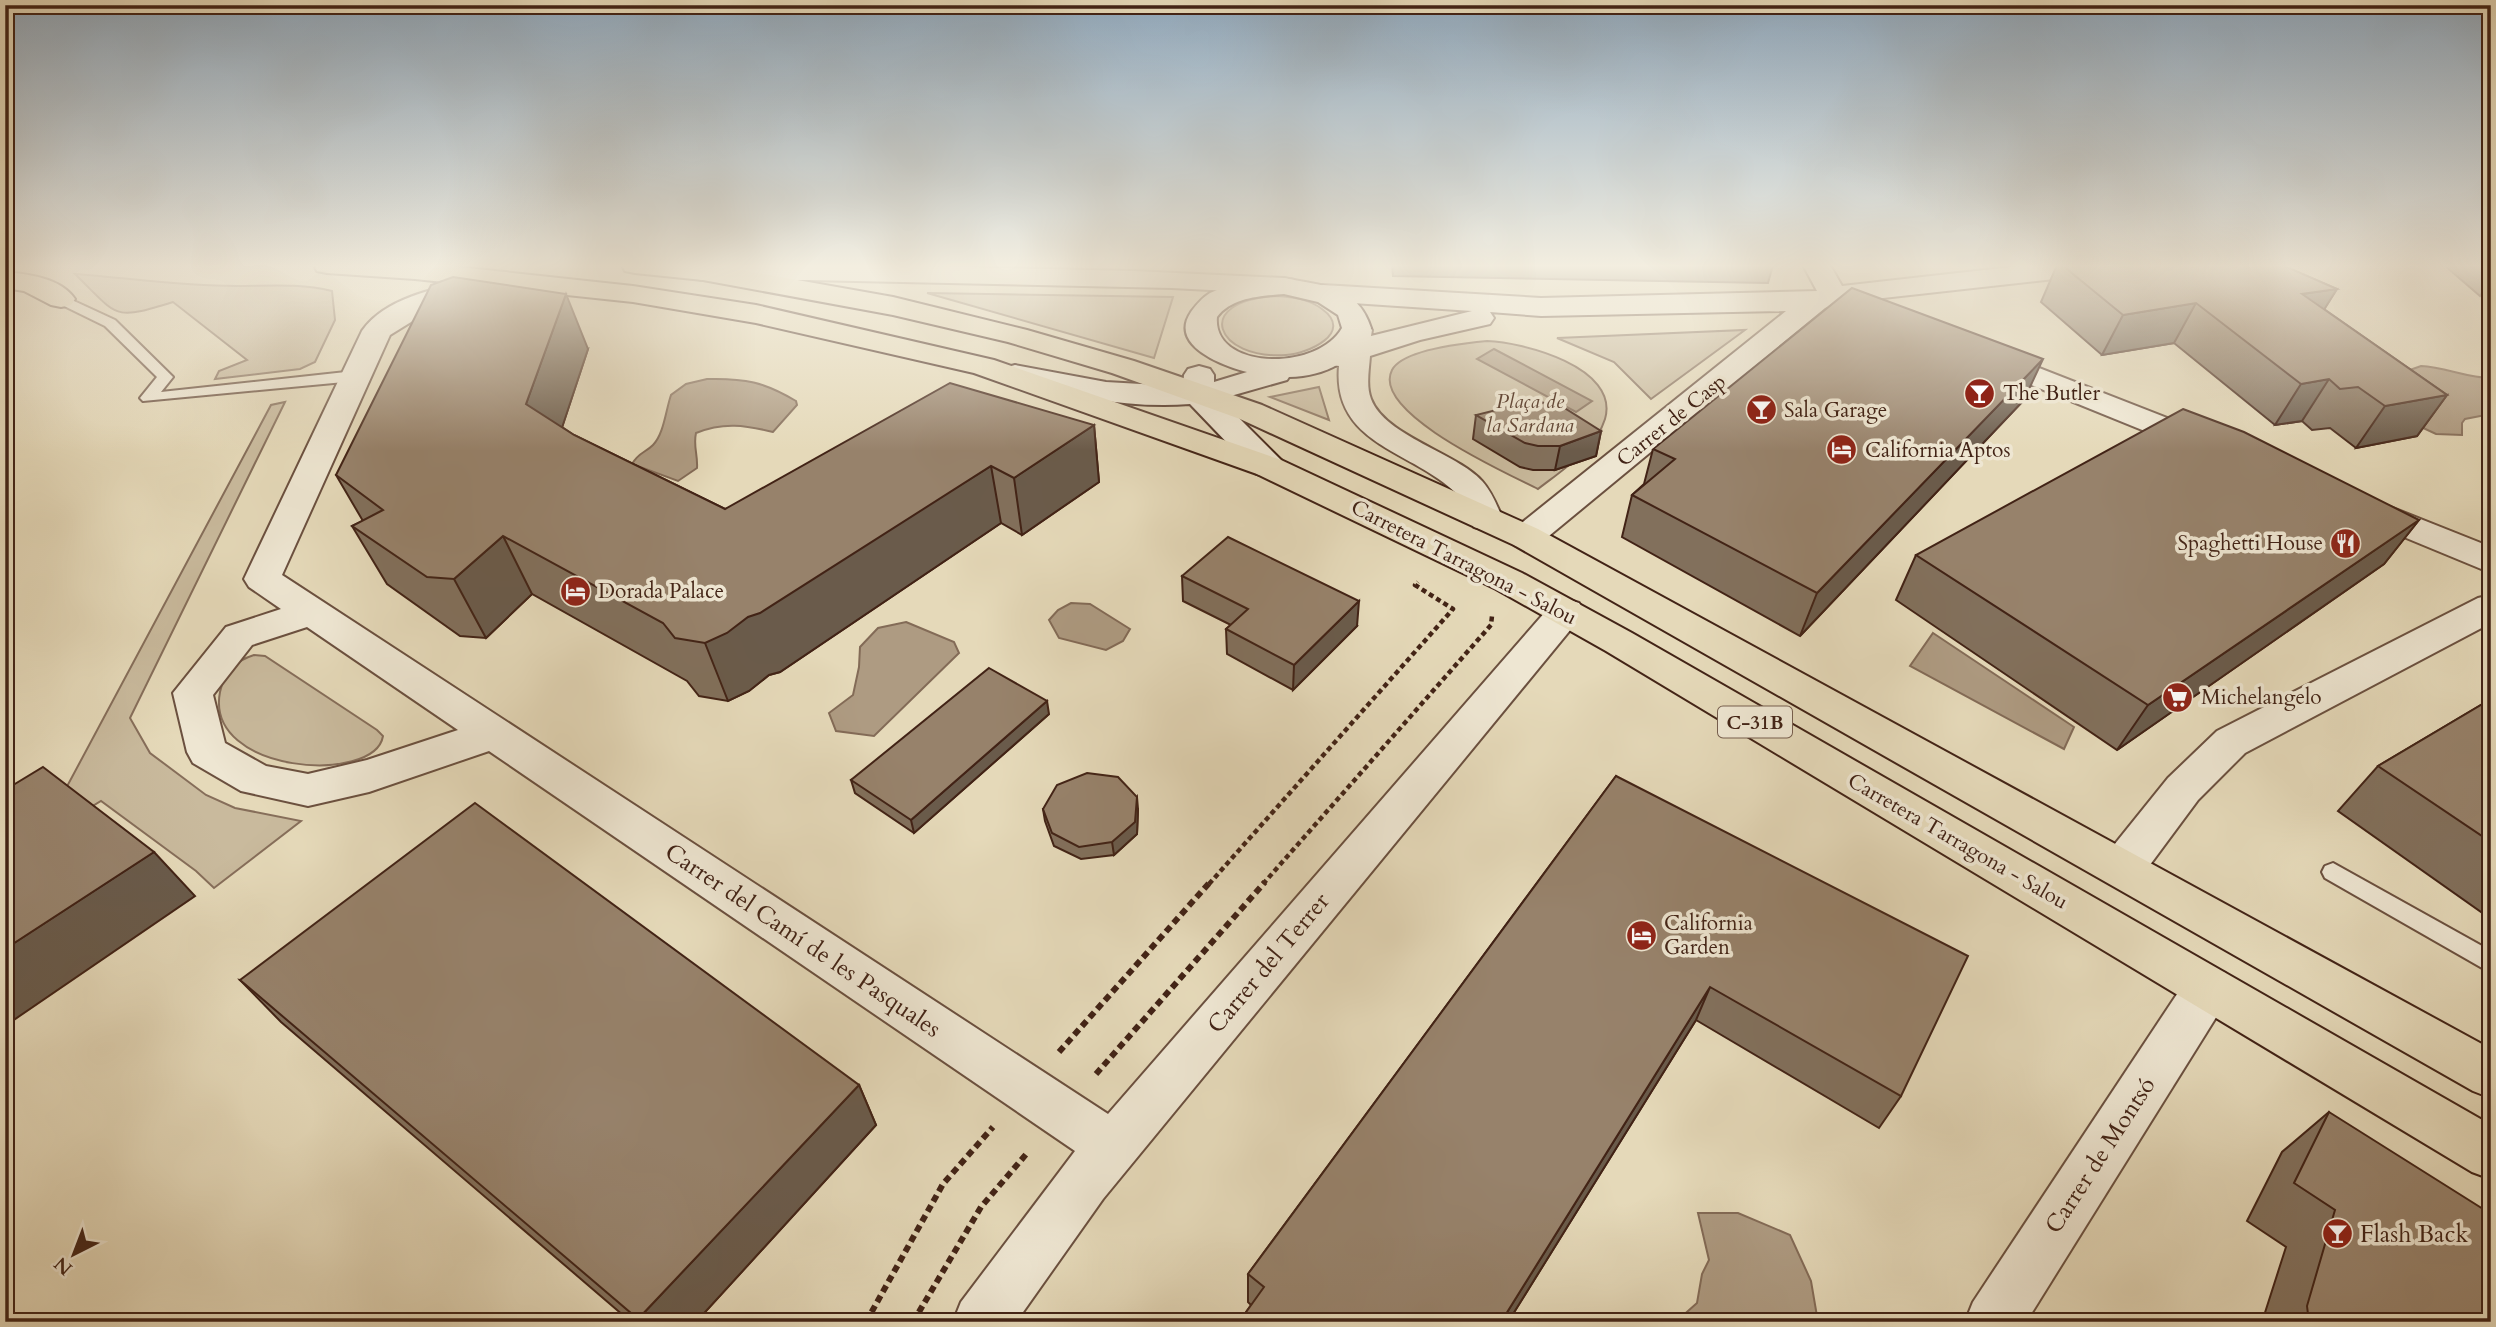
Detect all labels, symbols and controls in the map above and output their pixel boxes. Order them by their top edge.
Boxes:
street label: Carrer de Casp [1611,367,1732,474]
bar icon: The Butler [1963,376,1997,410]
place label: The Butler [2003,379,2100,408]
park label: Plaça de la Sardana [1486,387,1574,440]
bar icon: Sala Garage [1744,393,1778,427]
place label: Sala Garage [1784,396,1887,425]
hotel icon: California Aptos [1825,433,1859,467]
place label: California Aptos [1865,436,2010,465]
street label: Carretera Tarragona - Salou [1346,493,1582,632]
restaurant icon: Spaghetti House [2329,526,2363,560]
place label: Spaghetti House [2178,529,2323,558]
hotel icon: Dorada Palace [558,574,592,608]
place label: Dorada Palace [598,577,724,606]
supermarket icon: Michelangelo [2161,680,2195,714]
place label: Michelangelo [2201,683,2322,712]
road number: C-31B [1718,706,1792,737]
street label: Carretera Tarragona - Salou [1842,766,2073,916]
street label: Carrer del Camí de les Pasquales [658,835,947,1045]
street label: Carrer del Terrer [1200,886,1337,1041]
place label: California Garden [1664,909,1753,962]
hotel icon: California Garden [1624,918,1658,952]
street label: Carrer de Montsó [2037,1071,2163,1240]
bar icon: Flash Back [2320,1217,2354,1251]
north arrow [38,1218,108,1288]
place label: Flash Back [2360,1218,2468,1251]
text: N [48,1250,78,1281]

